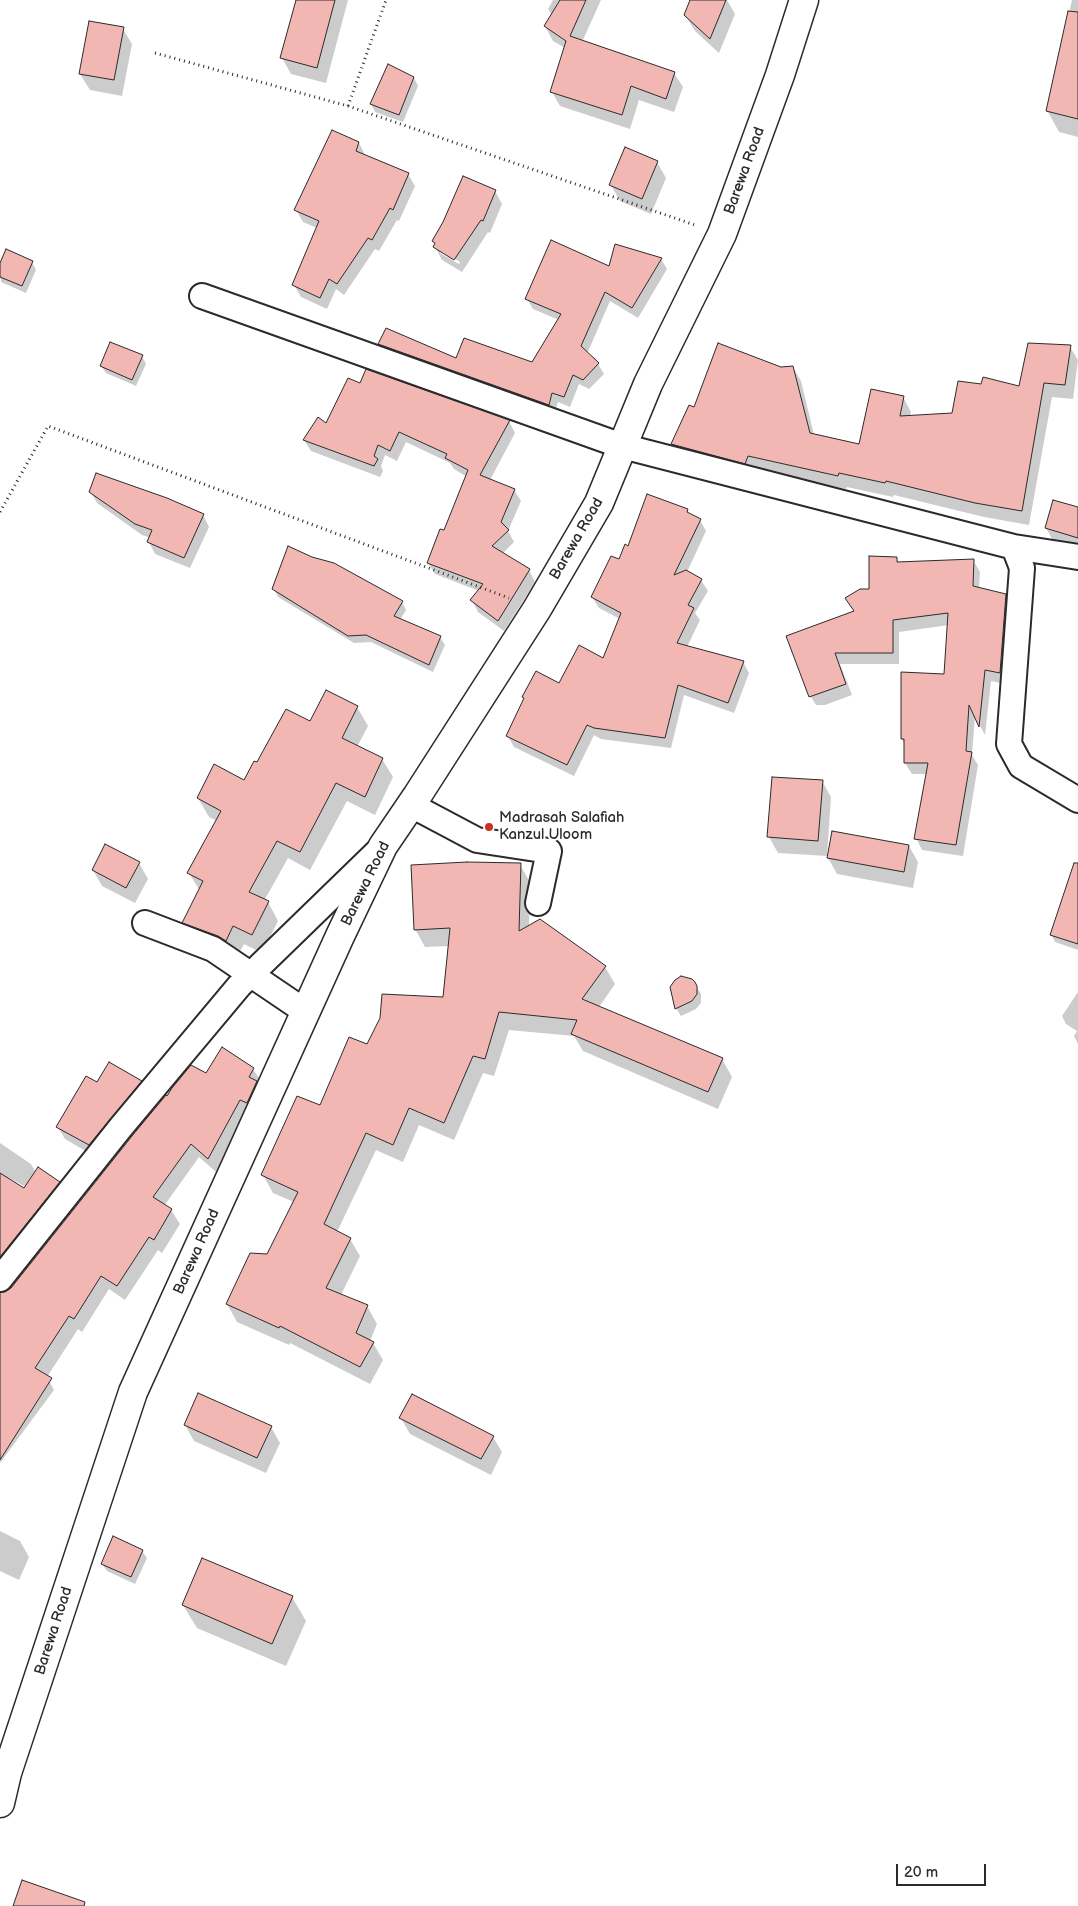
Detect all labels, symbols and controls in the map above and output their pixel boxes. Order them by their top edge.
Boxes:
street label: Barewa Road [721,125,769,217]
street label: Barewa Road [546,495,608,583]
place label: Madrasah Salafiah Kanzul Uloom [499,809,624,844]
marker: Madrasah Salafiah Kanzul Uloom [483,821,495,833]
street label: Barewa Road [338,839,394,929]
street label: Barewa Road [170,1207,224,1297]
street label: Barewa Road [31,1585,77,1677]
scale bar [898,1854,988,1886]
text: 20 m [904,1863,938,1882]

